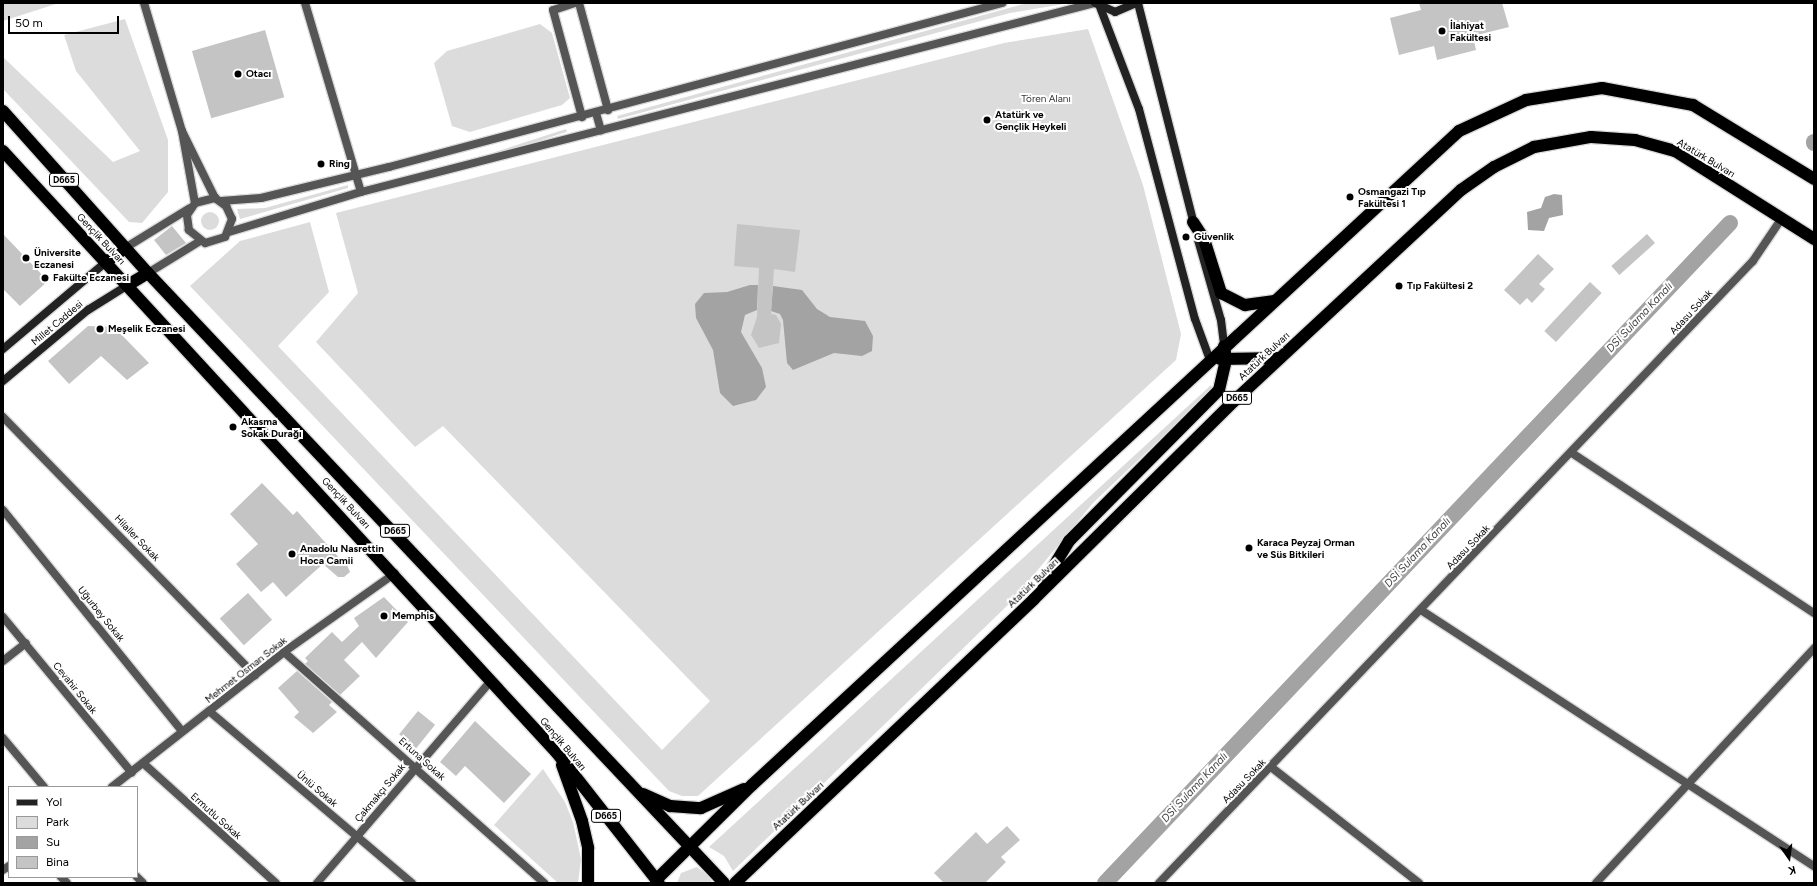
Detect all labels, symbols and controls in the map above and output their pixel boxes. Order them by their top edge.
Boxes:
scale bar [10,8,121,34]
text: 50 m [15,16,43,30]
place label: İlahiyat Fakültesi [1450,19,1491,42]
marker: İlahiyat Fakültesi [1437,26,1447,36]
place label: Otacı [246,68,271,80]
marker: Otacı [233,69,243,79]
park label: Tören Alanı [1021,93,1071,105]
place label: Atatürk ve Gençlik Heykeli [995,108,1066,132]
marker: Atatürk ve Gençlik Heykeli [982,115,992,125]
street label: Atatürk Bulvarı [1675,136,1737,180]
place label: Ring [329,158,350,170]
marker: Ring [316,159,326,169]
road number: D665 [49,173,79,187]
place label: Osmangazi Tıp Fakültesi 1 [1358,185,1426,208]
marker: Osmangazi Tıp Fakültesi 1 [1345,192,1355,202]
street label: Gençlik Bulvarı [74,211,128,267]
place label: Güvenlik [1194,231,1234,243]
marker: Güvenlik [1181,232,1191,242]
place label: Üniversite Eczanesi [34,246,81,270]
marker: Üniversite Eczanesi [21,253,31,263]
place label: Fakülte Eczanesi [53,272,129,284]
marker: Fakülte Eczanesi [40,273,50,283]
place label: Tıp Fakültesi 2 [1407,280,1473,292]
water label: DSİ Sulama Kanalı [1604,280,1676,356]
marker: Tıp Fakültesi 2 [1394,281,1404,291]
street label: Adasu Sokak [1667,287,1715,337]
street label: Millet Caddesi [29,298,85,348]
place label: Meşelik Eczanesi [108,323,185,335]
marker: Meşelik Eczanesi [95,324,105,334]
street label: Atatürk Bulvarı [1236,329,1292,383]
road number: D665 [1222,391,1252,405]
place label: Akasma Sokak Durağı [241,415,302,438]
marker: Akasma Sokak Durağı [228,422,238,432]
street label: Gençlik Bulvarı [319,475,373,531]
street label: Hilaller Sokak [112,512,162,564]
water label: DSİ Sulama Kanalı [1382,515,1454,591]
street label: Adasu Sokak [1444,522,1492,572]
road number: D665 [380,524,410,538]
place label: Karaca Peyzaj Orman ve Süs Bitkileri [1257,536,1355,560]
place label: Anadolu Nasrettin Hoca Camii [300,542,384,566]
marker: Karaca Peyzaj Orman ve Süs Bitkileri [1244,543,1254,553]
marker: Anadolu Nasrettin Hoca Camii [287,549,297,559]
street label: Atatürk Bulvarı [1005,556,1061,610]
street label: Uğurbey Sokak [75,584,127,644]
place label: Memphis [392,610,434,622]
marker: Memphis [379,611,389,621]
street label: Mehmet Osman Sokak [203,634,289,706]
street label: Cevahir Sokak [50,660,100,716]
street label: Gençlik Bulvarı [537,715,589,773]
street label: Ertuna Sokak [396,735,448,783]
water label: DSİ Sulama Kanalı [1159,750,1231,826]
street label: Adasu Sokak [1220,756,1268,806]
street label: Çakmakçı Sokak [352,761,408,825]
street label: Ünlü Sokak [294,768,340,810]
street label: Atatürk Bulvarı [770,779,826,833]
legend [8,786,138,878]
street label: Ermutlu Sokak [188,790,244,842]
text: Yol [46,795,62,809]
road number: D665 [591,809,621,823]
text: Park [46,815,69,829]
text: Su [46,835,60,849]
north arrow [1769,838,1809,878]
text: Bina [46,855,69,869]
text: K [1787,863,1797,877]

